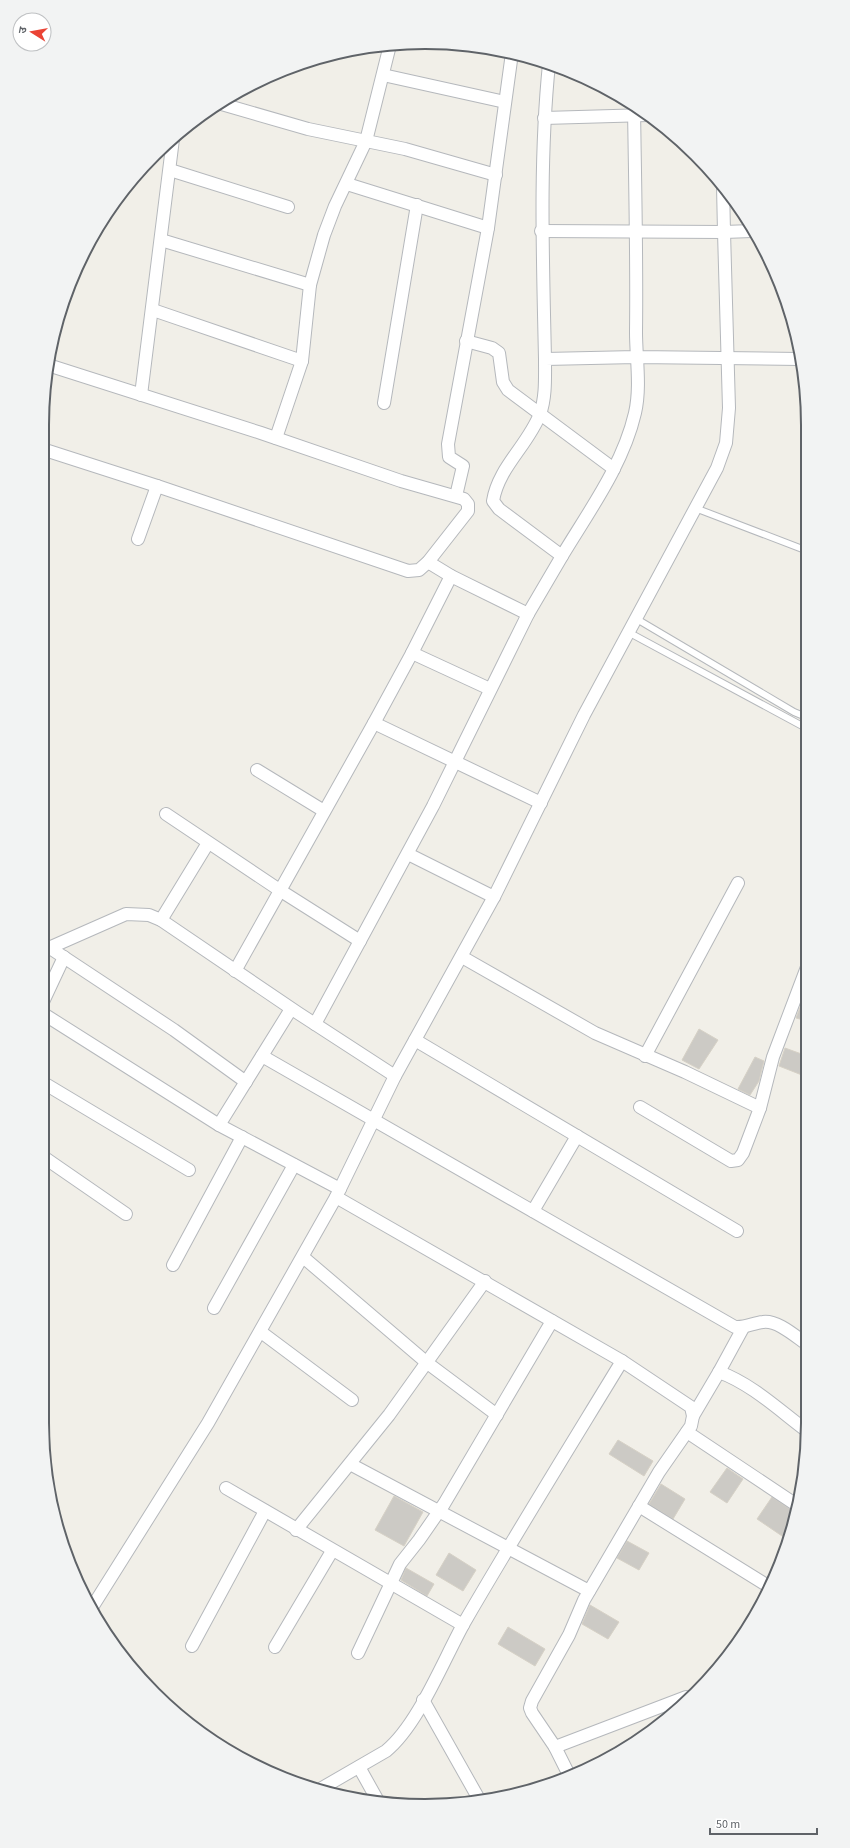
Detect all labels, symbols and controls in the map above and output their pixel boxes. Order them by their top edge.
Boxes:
north arrow [12,12,52,52]
text: उ [15,25,31,35]
scale bar [710,1810,817,1836]
text: 50 m [716,1816,740,1833]

